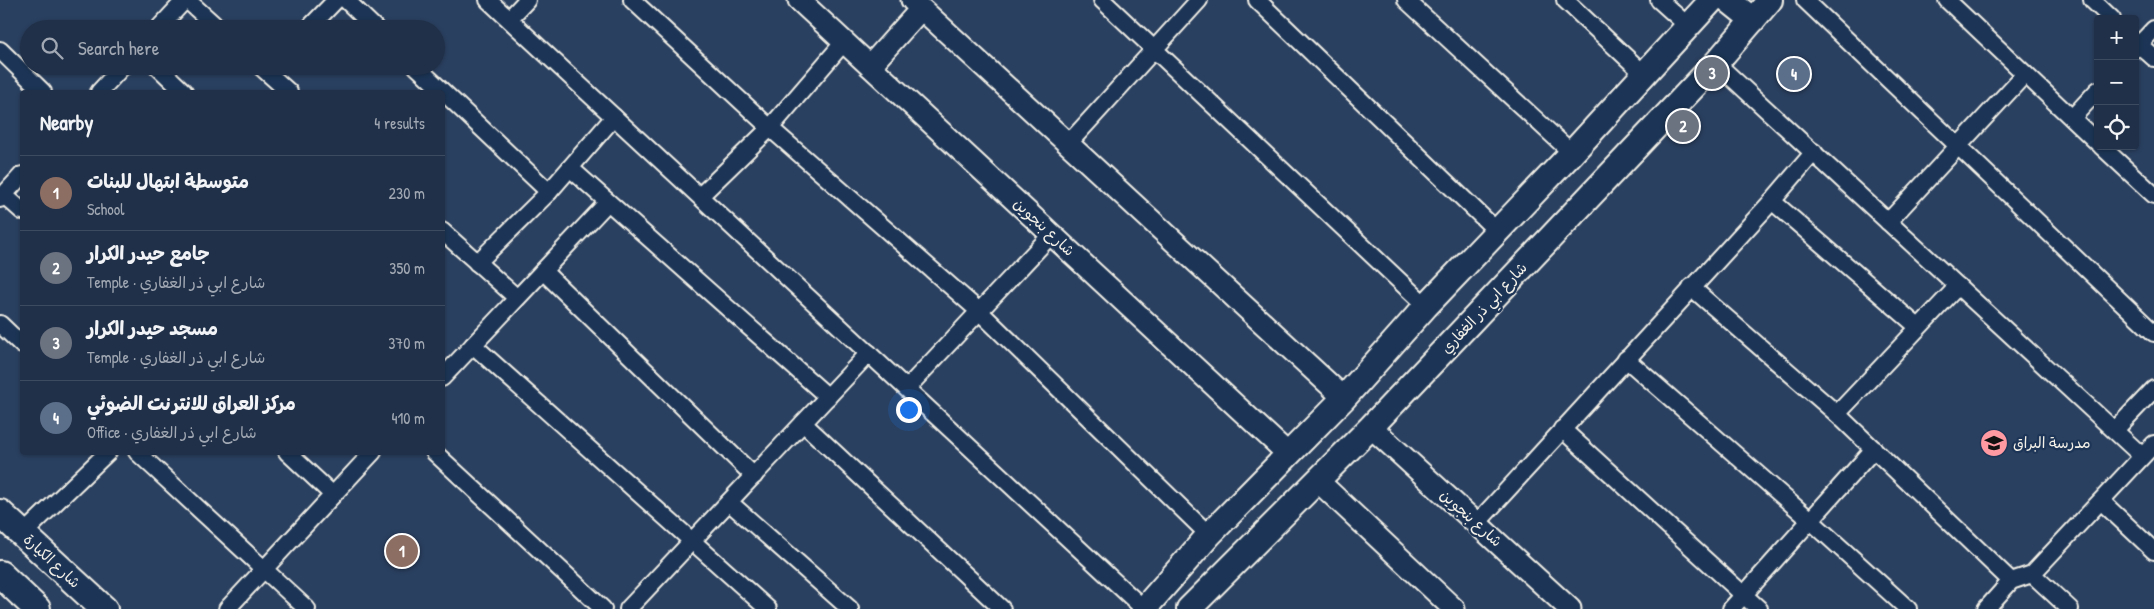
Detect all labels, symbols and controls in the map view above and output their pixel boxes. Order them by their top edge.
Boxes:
map controls [2094,15,2139,150]
button: + [2094,15,2139,60]
search box [20,20,445,75]
icon: search [38,34,66,62]
text: Search here [78,35,159,61]
pin: 3 [1696,54,1728,92]
pin: 4 [1778,55,1810,93]
button: − [2094,60,2139,105]
button: locate [2094,105,2139,150]
pin: 2 [1667,107,1699,145]
text: Nearby [40,108,93,137]
text: 4 results [374,112,425,134]
text: متوسطة ابتهال للبنات [87,168,249,194]
text: 1 [53,182,59,204]
text: 230 m [389,182,425,204]
street label: شارع بنجوين [1009,193,1080,261]
text: School [87,198,124,220]
text: جامع حيدر الكرار [87,240,210,266]
text: 2 [52,257,60,279]
text: 350 m [389,257,425,279]
street label: شارع ابي ذر الغفاري [1436,257,1534,360]
text: Temple · شارع ابي ذر الغفاري [87,271,265,293]
text: مسجد حيدر الكرار [87,315,218,341]
text: 3 [52,332,60,354]
text: 370 m [388,332,425,354]
text: Temple · شارع ابي ذر الغفاري [87,346,265,368]
text: مركز العراق للانترنت الضوئي [87,390,296,416]
your location [896,397,922,423]
text: 4 [53,407,59,429]
text: 410 m [391,407,425,429]
text: Office · شارع ابي ذر الغفاري [87,421,257,443]
school or university icon: مدرسة البراق [1979,428,2009,458]
place label: مدرسة البراق [2013,432,2091,453]
street label: شارع بنجوين [1436,484,1507,551]
street label: شارع الكيارة [19,529,86,593]
pin: 1 [386,532,418,570]

